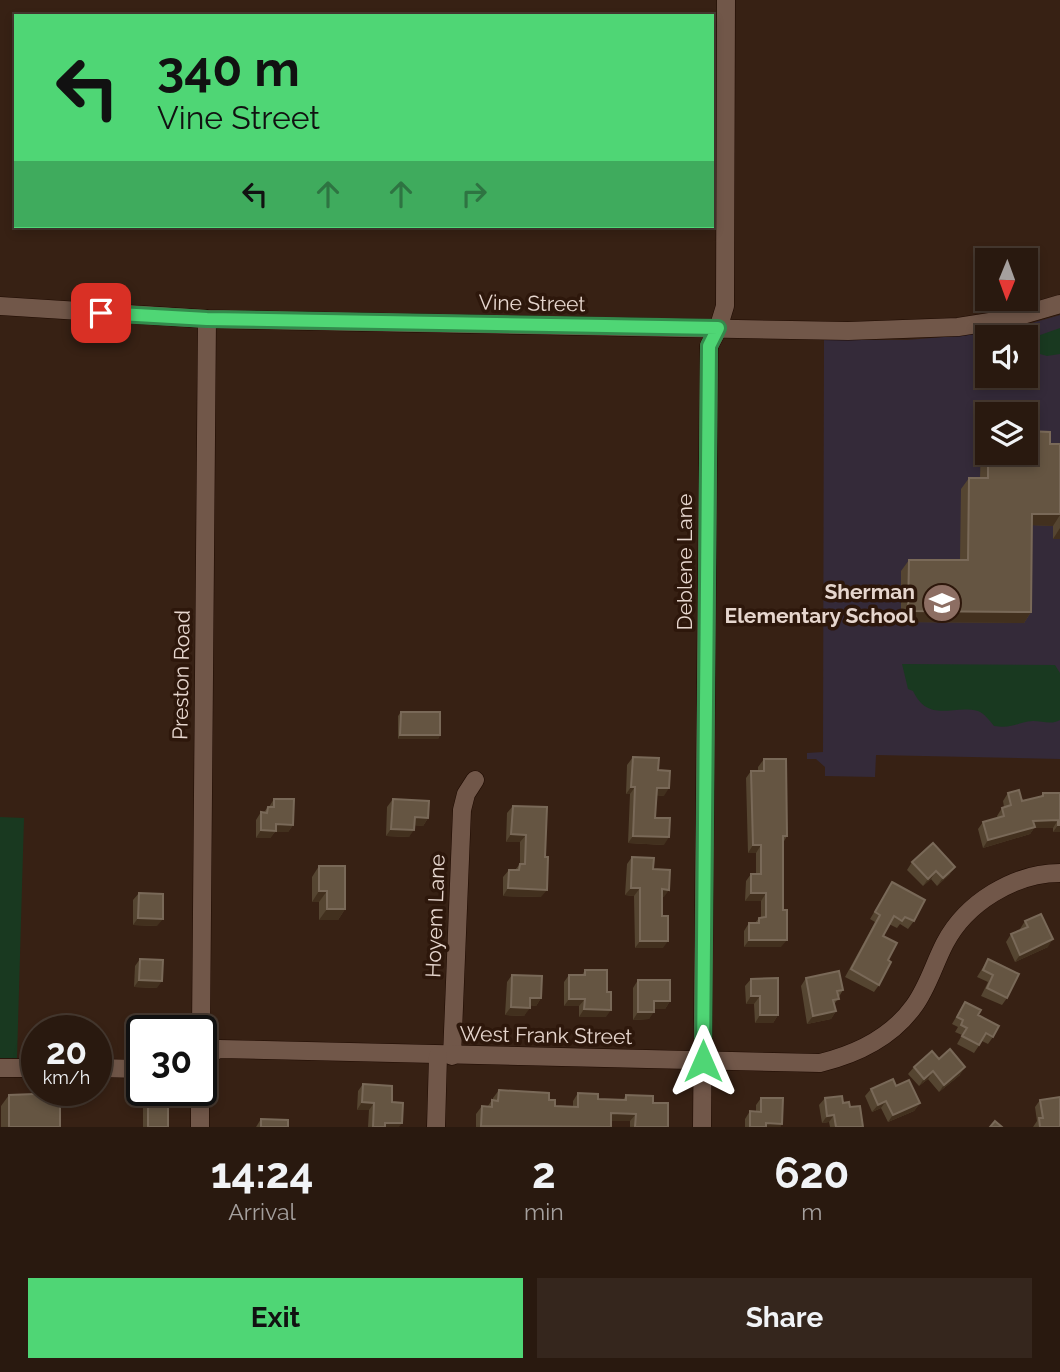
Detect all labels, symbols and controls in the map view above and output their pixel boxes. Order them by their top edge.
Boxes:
text: 340 m [157,40,300,97]
icon: left [42,42,133,133]
text: Vine Street [157,99,320,136]
icon: left [236,175,274,213]
icon: ahead [309,175,347,213]
icon: ahead [382,175,420,213]
icon: right [455,175,493,213]
north arrow [975,248,1038,312]
map controls [975,248,1038,465]
pin [71,283,131,343]
street label: Vine Street [478,290,586,316]
icon: arrive [82,294,120,332]
button: sound [975,325,1038,388]
button: layers [975,402,1038,465]
street label: Deblene Lane [672,494,697,630]
place label: Sherman Elementary School [725,579,915,628]
school or university icon: Sherman Elementary School [921,582,963,624]
street label: Preston Road [167,610,195,740]
street label: Hoyem Lane [420,854,450,978]
speed limit sign: 30 [126,1015,217,1106]
street label: West Frank Street [459,1021,633,1049]
position arrow [666,1024,740,1098]
text: 20 [46,1031,87,1072]
text: km/h [43,1067,90,1088]
text: 14:24 [211,1149,313,1198]
text: 2 [532,1149,556,1198]
text: 620 [774,1149,849,1198]
text: Arrival [228,1198,296,1225]
text: min [524,1198,564,1225]
text: m [801,1198,822,1225]
button: Exit [28,1278,523,1358]
button: Share [537,1278,1032,1358]

